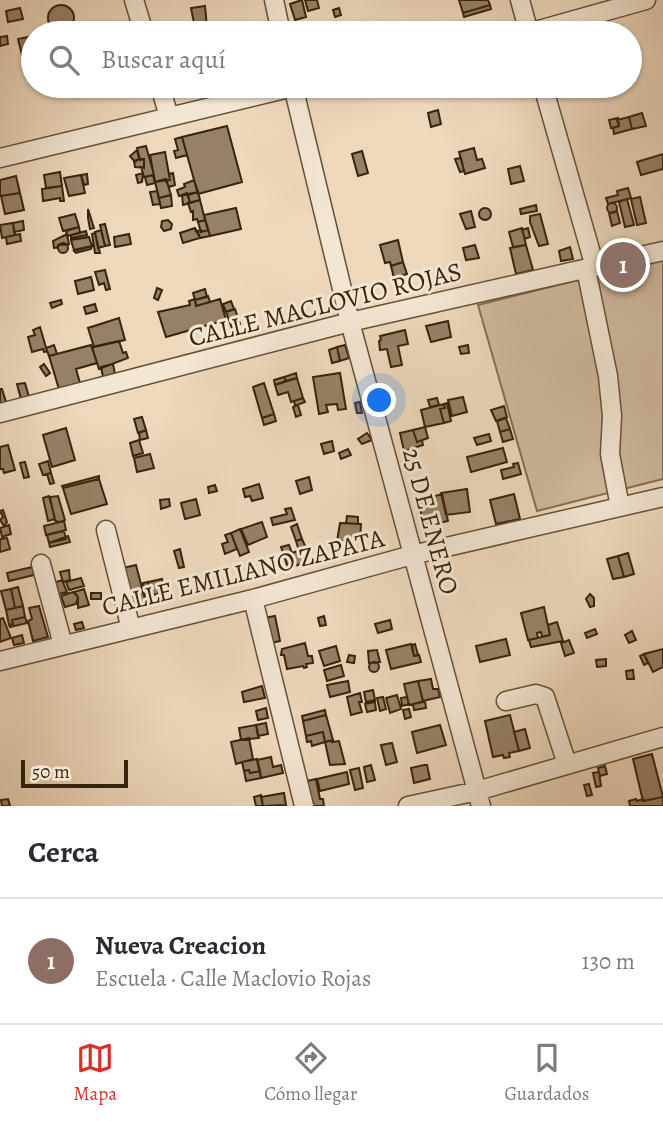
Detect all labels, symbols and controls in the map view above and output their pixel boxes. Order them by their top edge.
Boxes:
search box [21,21,642,98]
icon: search [45,41,83,79]
text: Buscar aquí [101,42,226,77]
pin: 1 [600,239,646,291]
street label: CALLE MACLOVIO ROJAS [185,254,465,355]
your location [362,383,396,417]
street label: 25 DE ENERO [394,444,467,598]
street label: CALLE EMILIANO ZAPATA [98,520,389,625]
scale bar [21,757,128,789]
text: 50 m [32,759,70,785]
text: Cerca [28,832,99,872]
text: Nueva Creacion [95,928,266,963]
text: 1 [47,946,55,977]
text: 130 m [582,946,635,977]
text: Escuela · Calle Maclovio Rojas [95,963,371,994]
tab: Mapa [74,1039,117,1107]
tab: Cómo llegar [264,1039,357,1107]
tab: Guardados [505,1039,589,1107]

